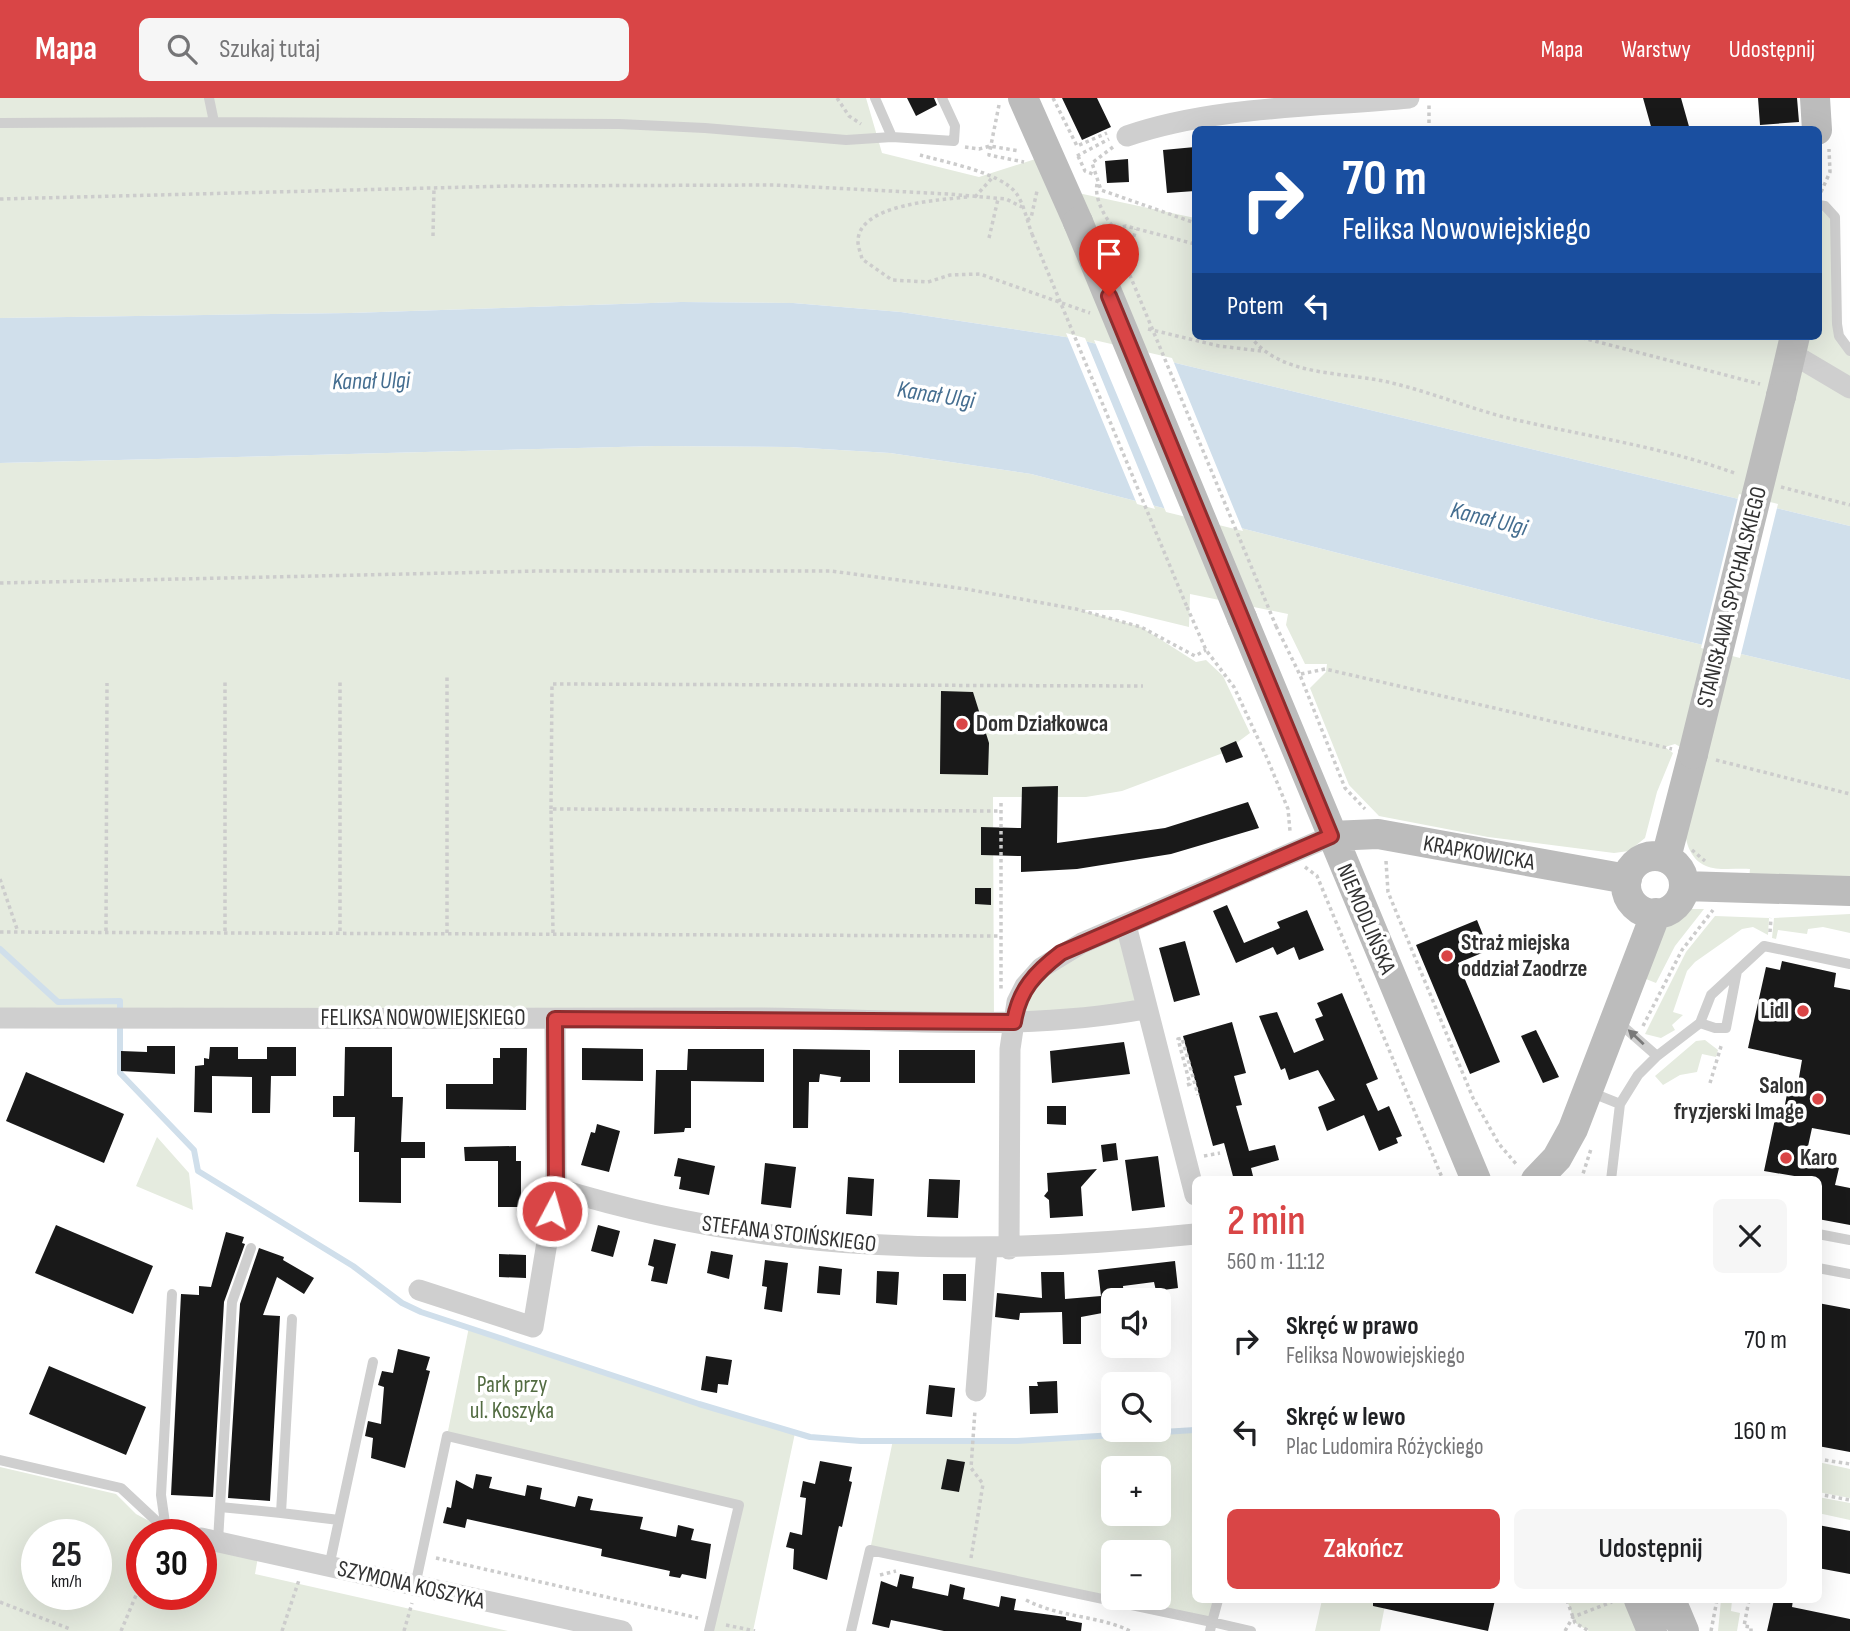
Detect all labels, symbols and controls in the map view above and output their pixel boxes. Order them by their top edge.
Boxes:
search box [139,18,629,81]
text: Mapa [35,29,97,69]
icon: search [163,30,201,68]
text: Szukaj tutaj [219,34,320,65]
text: Mapa [1541,35,1583,64]
text: Warstwy [1621,35,1691,64]
text: Udostępnij [1729,35,1815,64]
text: 70 m [1342,150,1427,209]
icon: right [1227,154,1318,245]
text: Feliksa Nowowiejskiego [1342,210,1591,249]
pin [1079,224,1139,296]
icon: arrive [1090,235,1128,273]
icon: left [1298,287,1336,325]
text: Potem [1227,291,1284,322]
water label: Kanał Ulgi [332,366,411,396]
water label: Kanał Ulgi [895,375,977,416]
street label: STANISŁAWA SPYCHALSKIEGO [1691,484,1773,710]
water label: Kanał Ulgi [1448,495,1531,543]
place label: Dom Działkowca [976,710,1108,738]
marker: Dom Działkowca [954,716,970,732]
street label: KRAPKOWICKA [1421,829,1537,877]
street label: NIEMODLIŃSKA [1330,860,1402,979]
place label: Straż miejska oddział Zaodrze [1461,929,1587,983]
marker: Straż miejska oddział Zaodrze [1439,948,1455,964]
place label: Lidl [1761,997,1789,1025]
marker: Lidl [1795,1003,1811,1019]
street label: FELIKSA NOWOWIEJSKIEGO [321,1004,525,1032]
one-way arrow [1628,1029,1645,1045]
place label: Salon fryzjerski Image [1674,1072,1804,1126]
marker: Salon fryzjerski Image [1810,1091,1826,1107]
place label: Karo [1800,1144,1837,1172]
marker: Karo [1778,1150,1794,1166]
position arrow [515,1174,589,1248]
text: 2 min [1227,1196,1306,1247]
button: close [1713,1199,1787,1273]
street label: STEFANA STOIŃSKIEGO [700,1209,878,1259]
text: 560 m · 11:12 [1227,1248,1325,1276]
map controls [1101,1288,1171,1610]
button: sound [1101,1288,1171,1358]
text: Skręć w prawo [1286,1311,1419,1342]
icon: right [1227,1322,1265,1360]
text: 70 m [1744,1325,1787,1356]
text: Feliksa Nowowiejskiego [1286,1342,1465,1370]
park label: Park przy ul. Koszyka [470,1371,554,1425]
button: search [1101,1372,1171,1442]
text: Skręć w lewo [1286,1402,1406,1433]
icon: left [1227,1413,1265,1451]
text: 160 m [1734,1416,1787,1447]
text: Plac Ludomira Różyckiego [1286,1433,1484,1461]
button: + [1101,1456,1171,1526]
button: Zakończ [1227,1509,1500,1589]
button: Udostępnij [1514,1509,1787,1589]
speed limit sign: 30 [126,1519,217,1610]
text: 25 [51,1534,82,1577]
button: − [1101,1540,1171,1610]
street label: SZYMONA KOSZYKA [335,1554,487,1616]
text: km/h [51,1571,82,1592]

